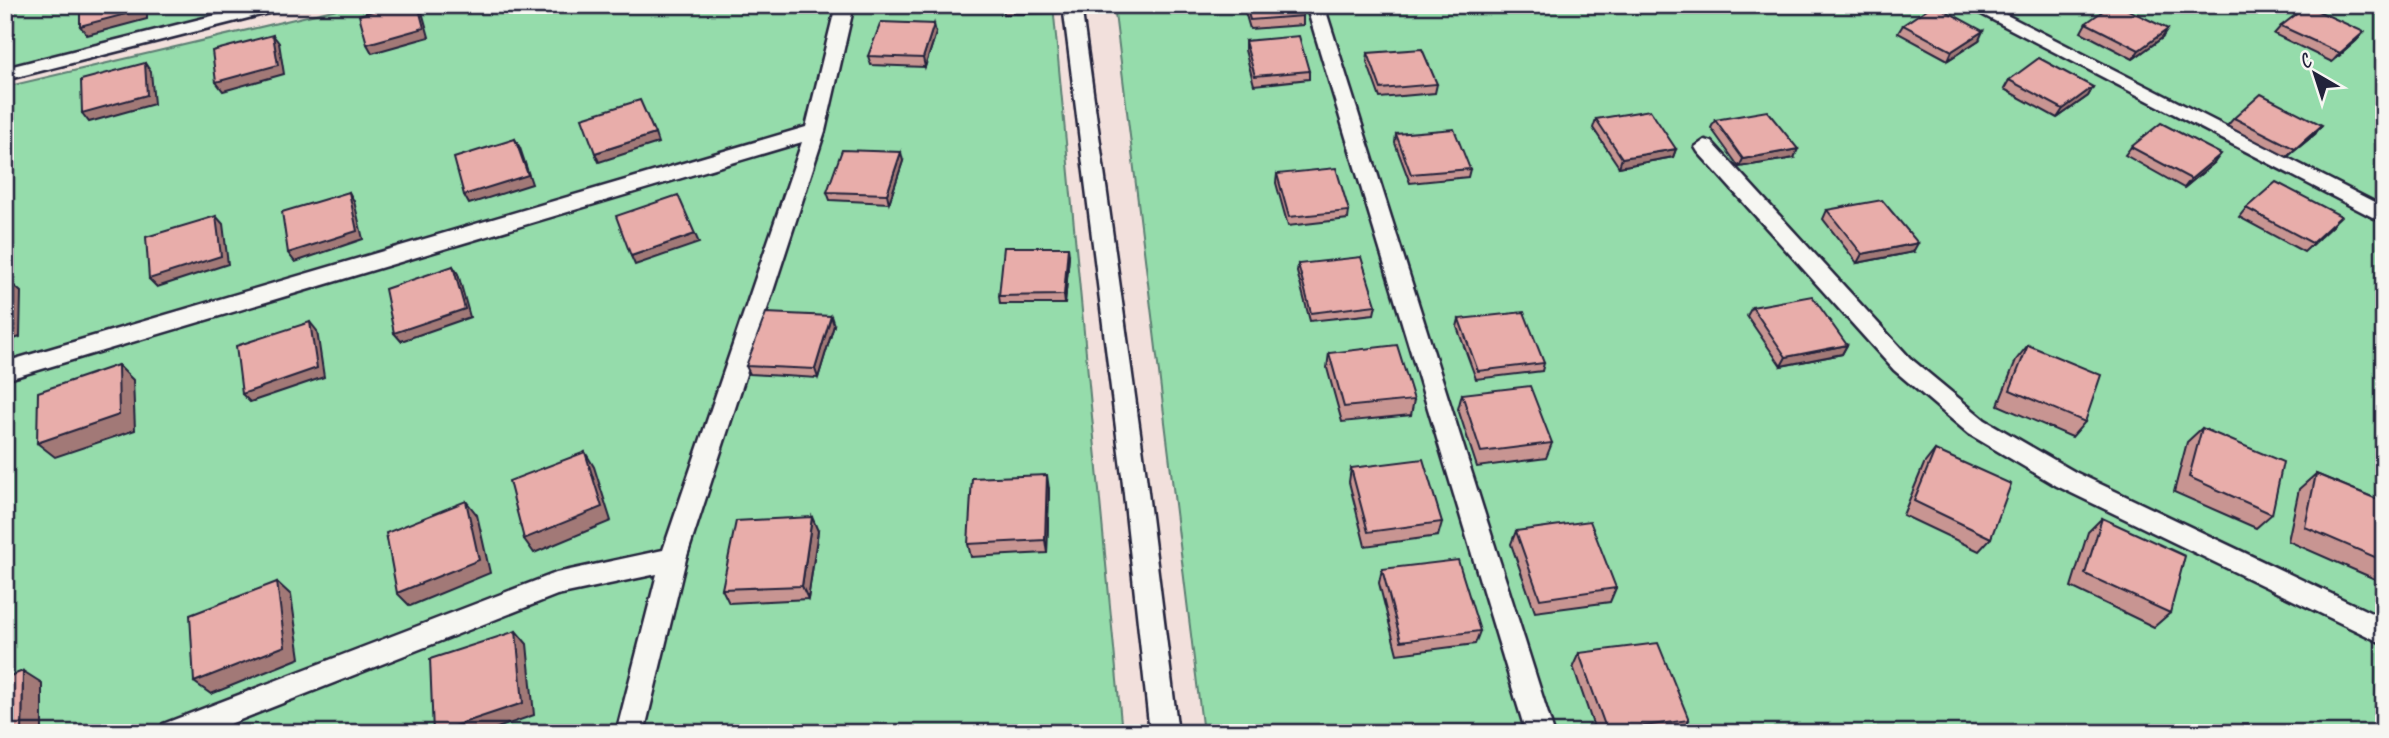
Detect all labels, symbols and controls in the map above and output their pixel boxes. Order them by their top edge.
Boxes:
north arrow [2280,38,2350,108]
text: С [2294,48,2318,74]

